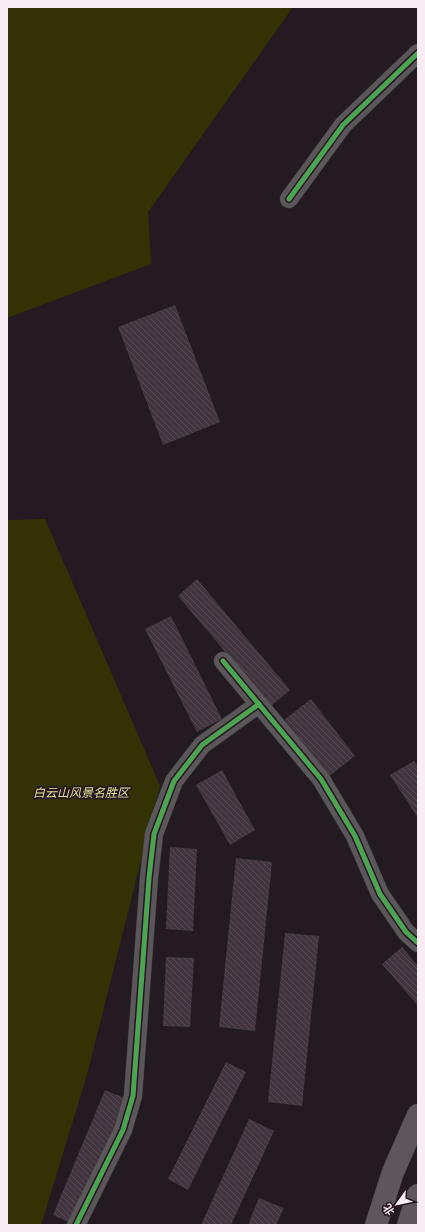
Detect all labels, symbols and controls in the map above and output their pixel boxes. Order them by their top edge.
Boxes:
park label: 白云山风景名胜区 [33,785,131,800]
north arrow [377,1184,417,1224]
text: 北 [380,1201,397,1218]

